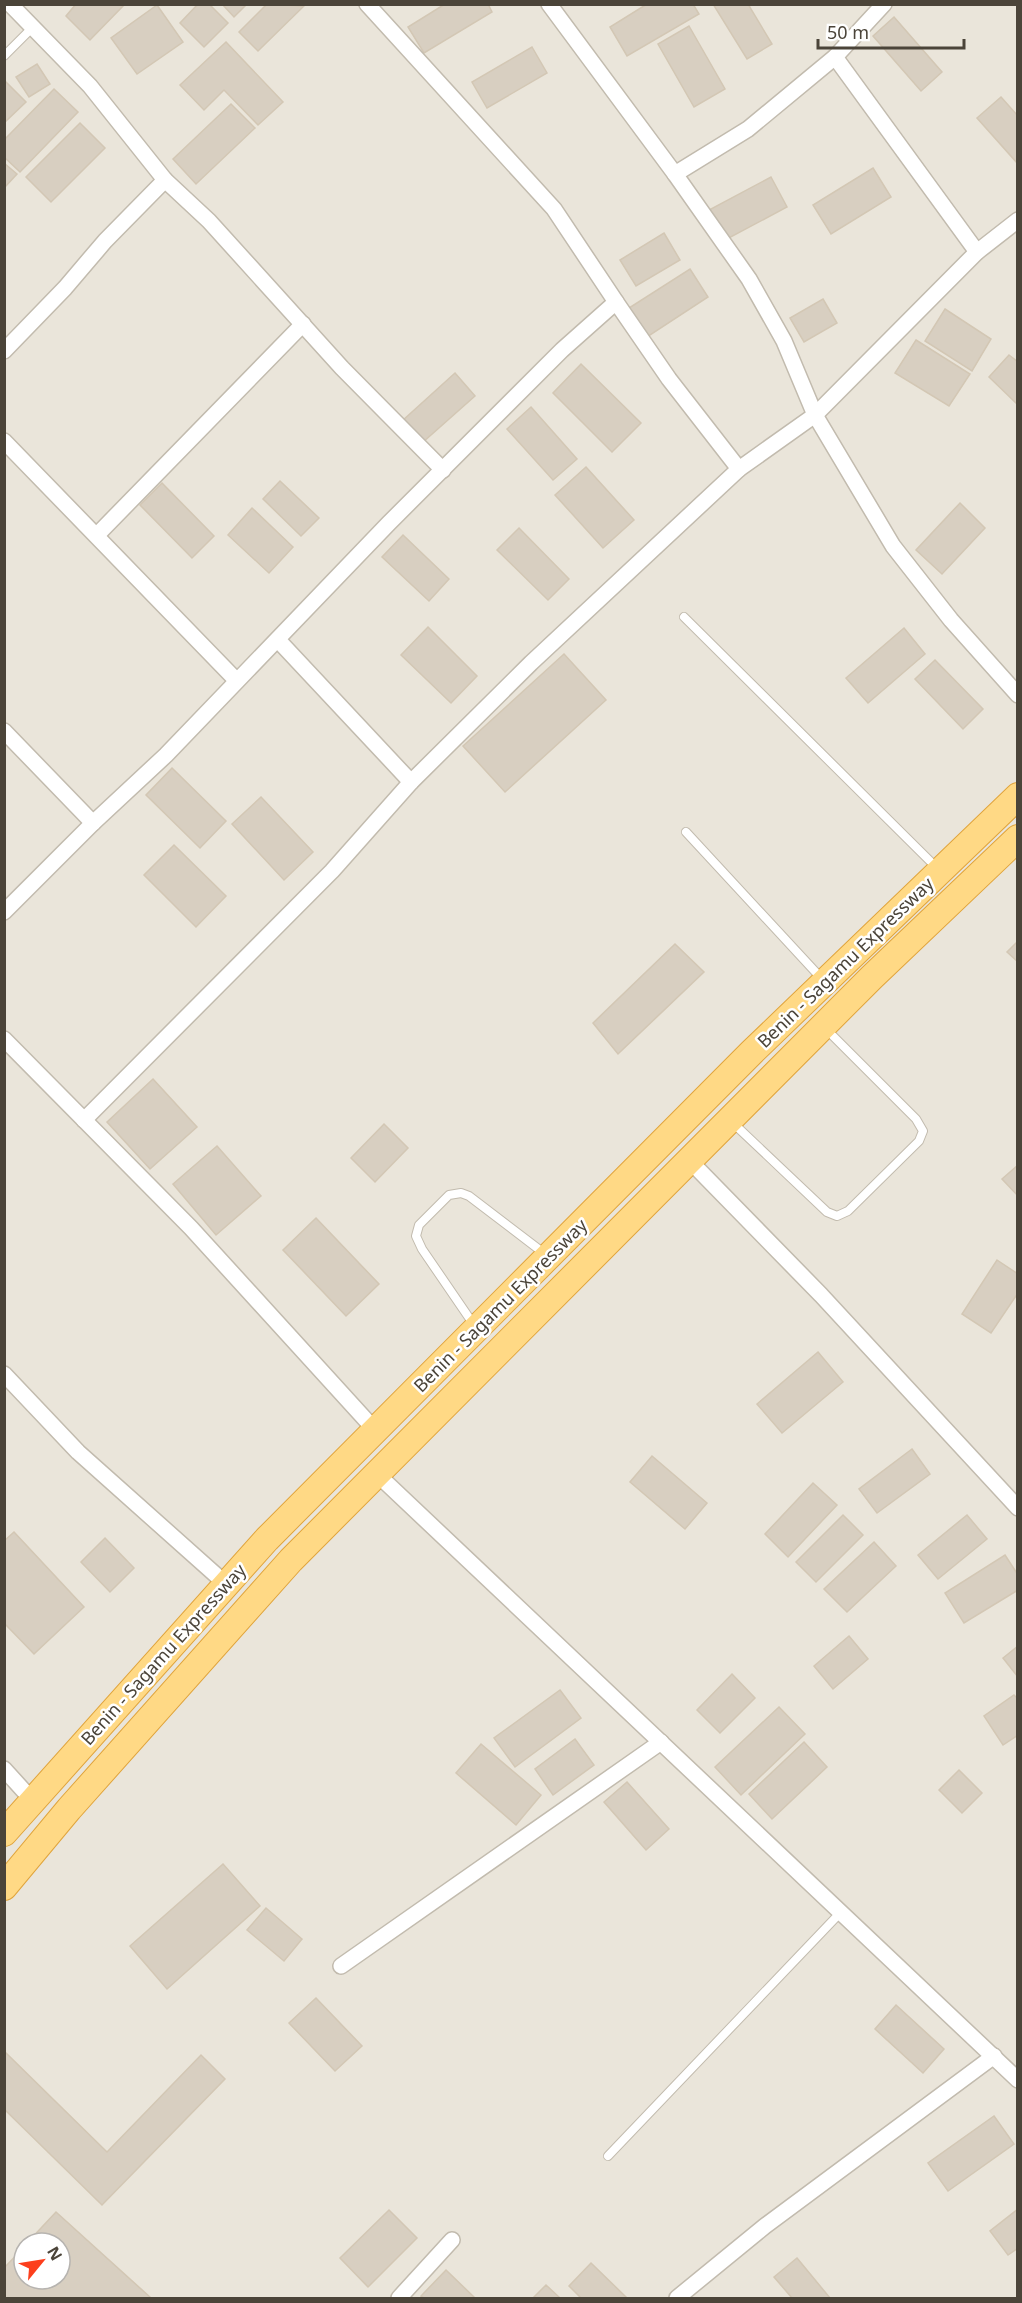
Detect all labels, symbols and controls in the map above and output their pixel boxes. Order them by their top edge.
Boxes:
scale bar [818,12,964,50]
text: 50 m [827,20,869,44]
street label: Benin - Sagamu Expressway [752,871,939,1053]
street label: Benin - Sagamu Expressway [408,1212,593,1397]
street label: Benin - Sagamu Expressway [75,1558,251,1750]
north arrow [12,2231,72,2291]
text: N [42,2242,68,2265]

